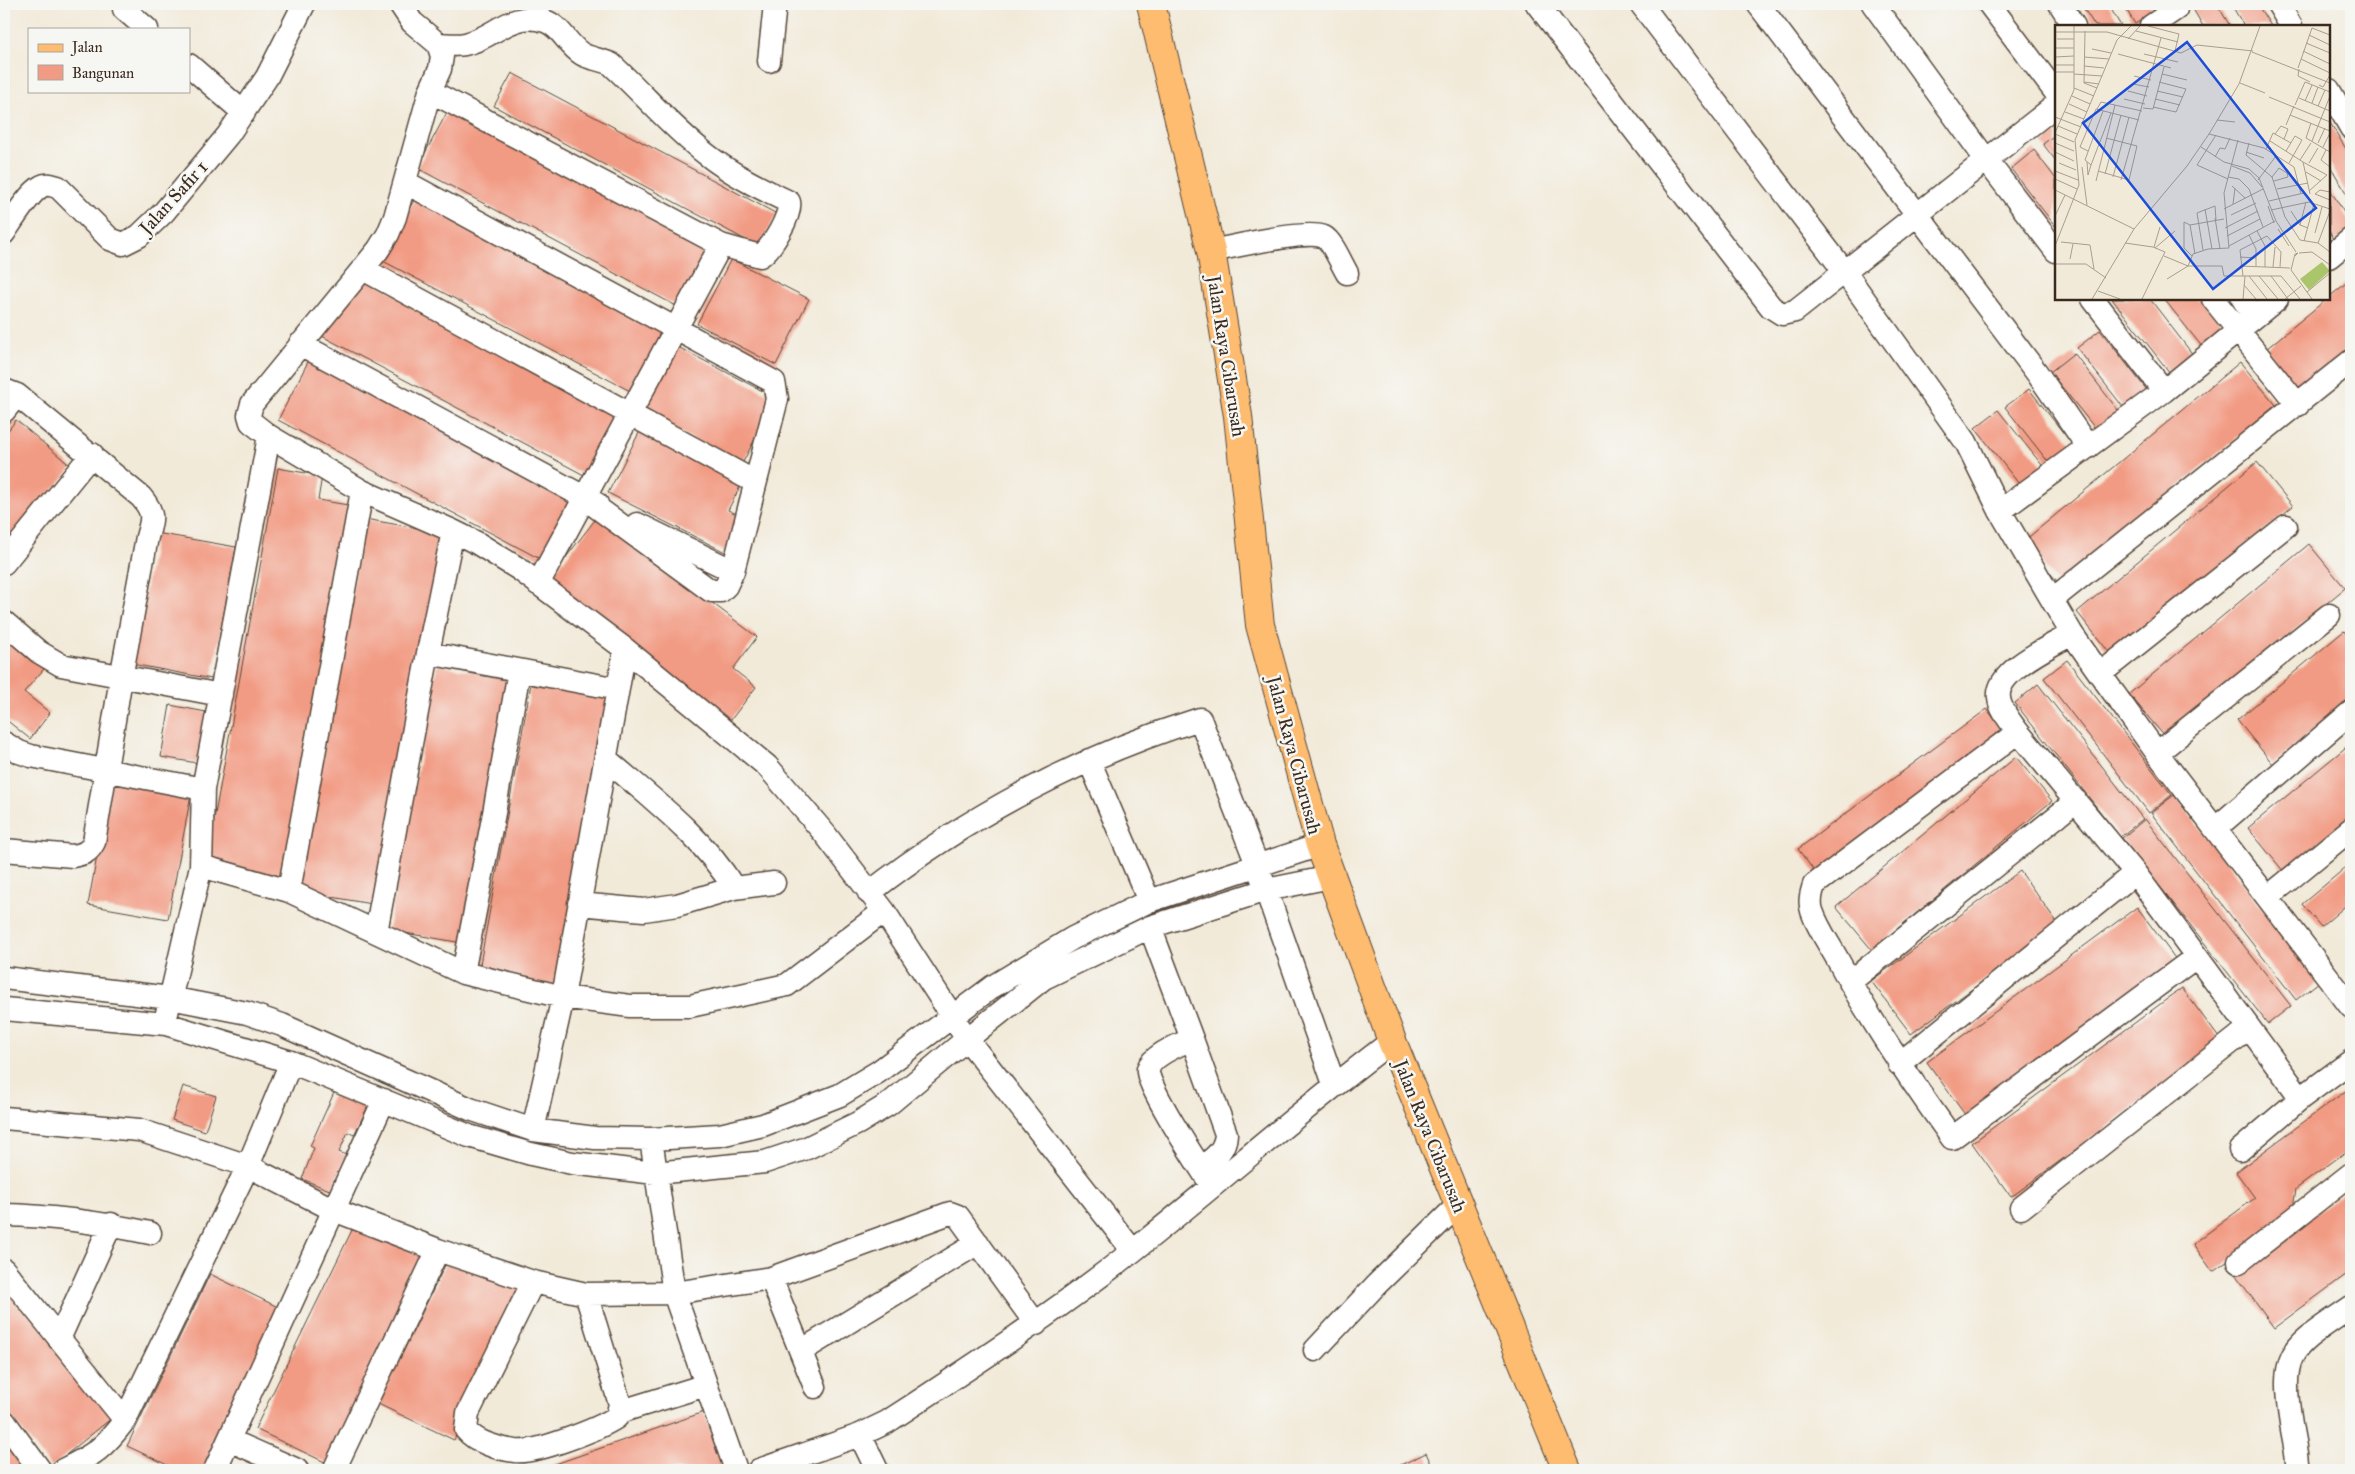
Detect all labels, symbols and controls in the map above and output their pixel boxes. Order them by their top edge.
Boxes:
inset map [2055,25,2330,300]
legend [28,28,190,92]
text: Jalan [70,38,103,57]
text: Bangunan [72,64,134,82]
street label: Jalan Safir 1 [133,156,213,241]
street label: Jalan Raya Cibarusah [1201,272,1251,439]
street label: Jalan Raya Cibarusah [1261,671,1327,838]
street label: Jalan Raya Cibarusah [1388,1054,1472,1217]

